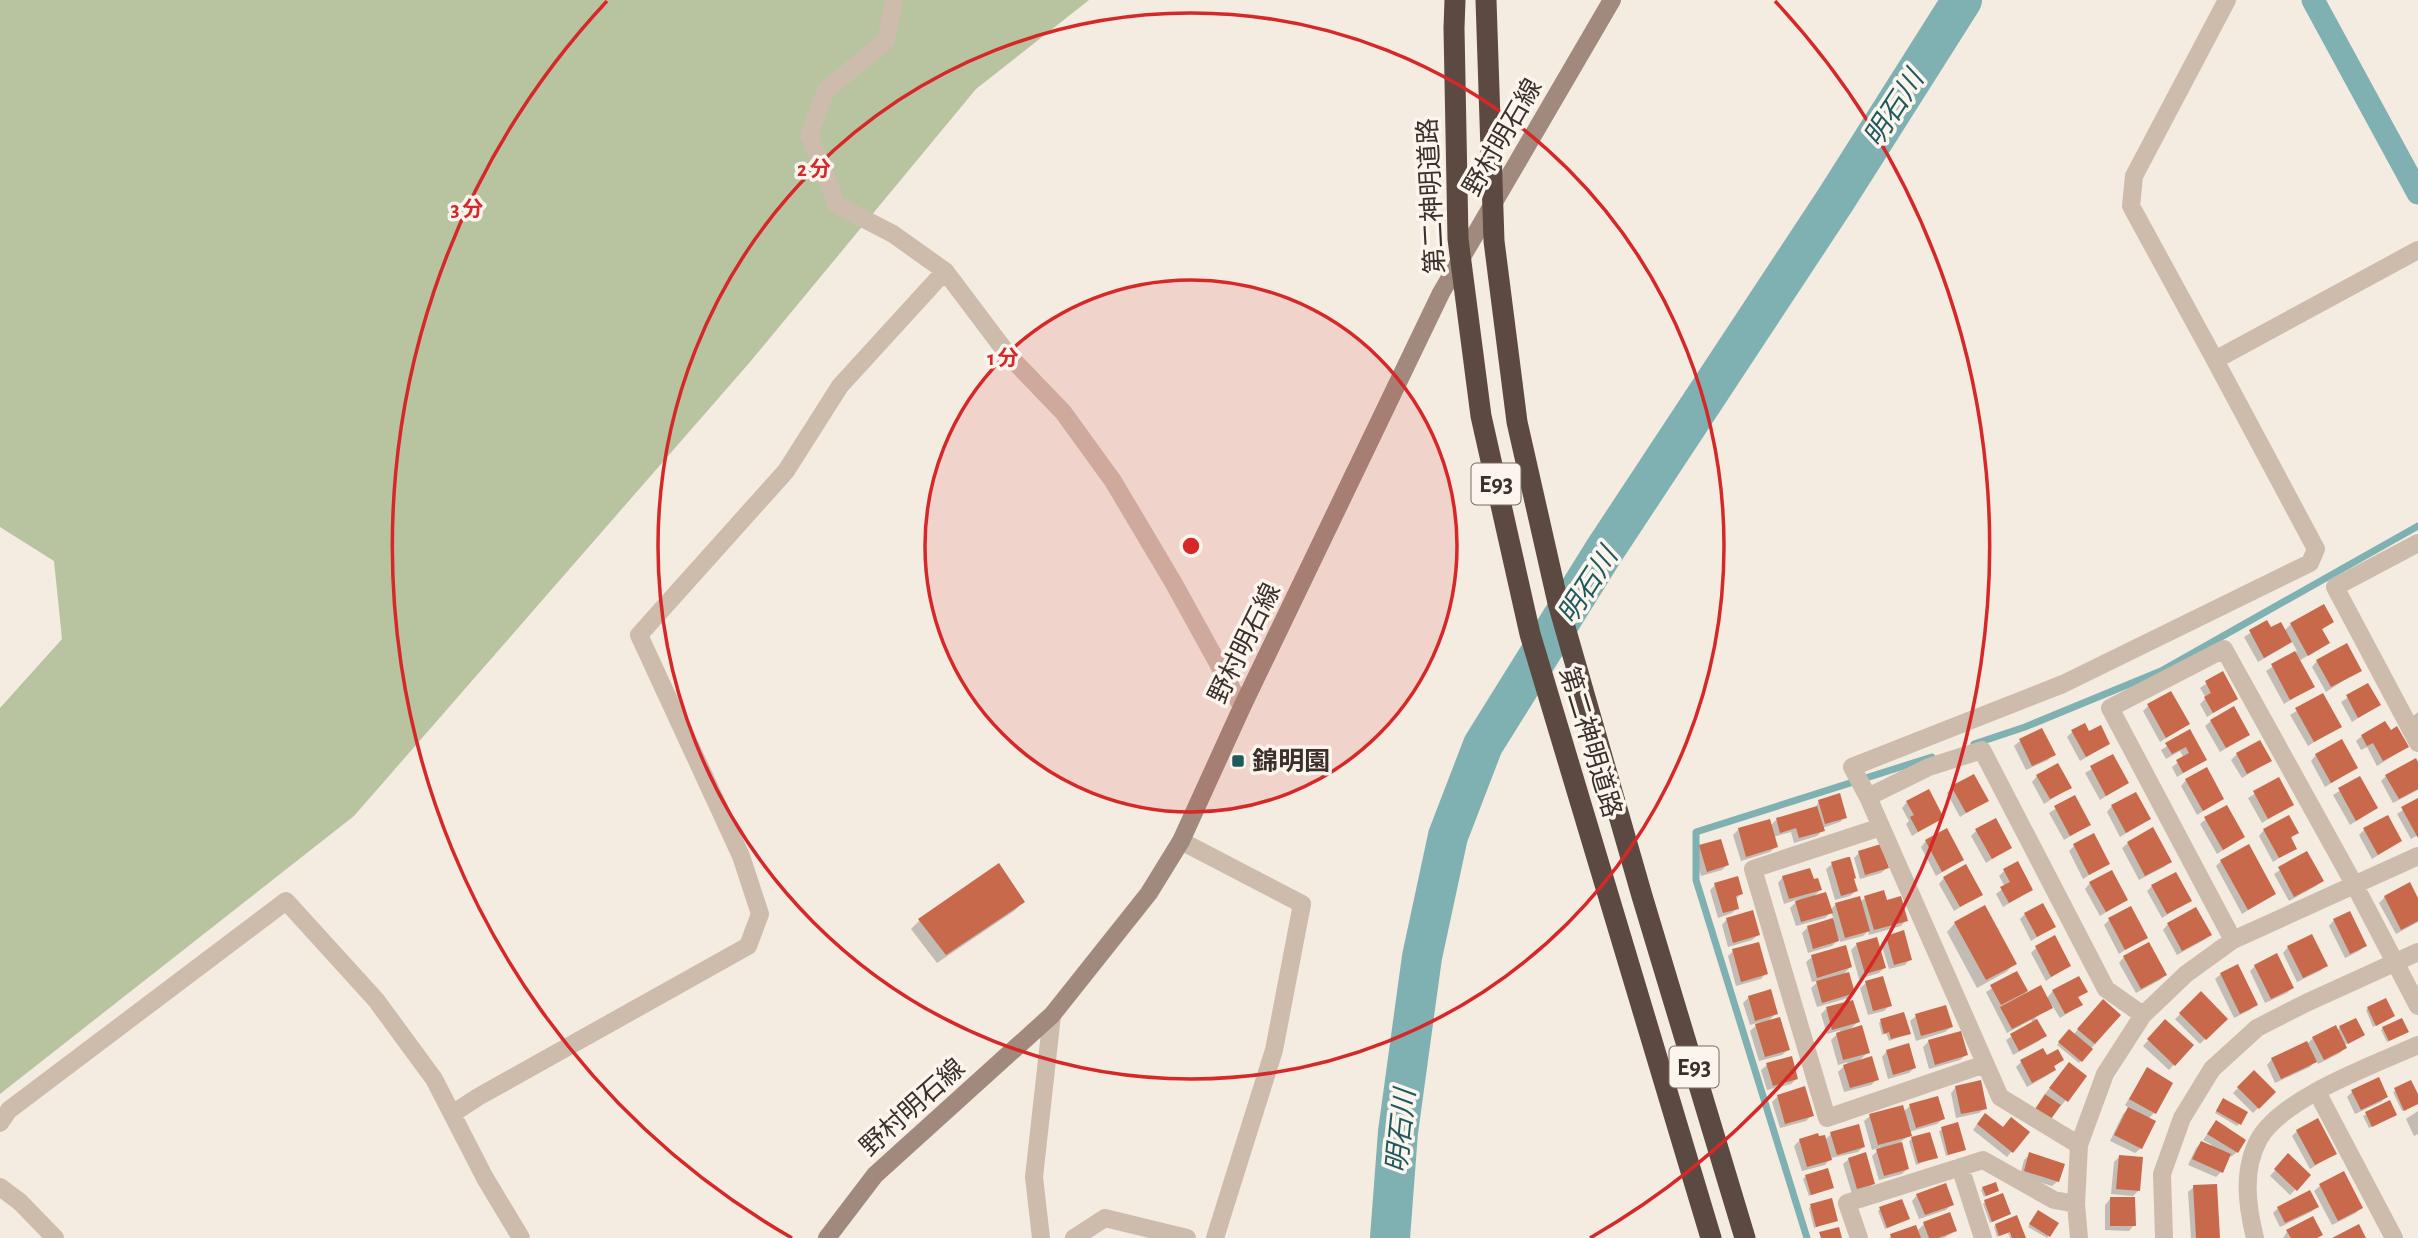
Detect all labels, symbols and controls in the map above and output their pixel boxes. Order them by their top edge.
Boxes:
water label: 明石川 [1859,63,1931,152]
street label: 野村明石線 [1458,74,1547,200]
street label: 第二神明道路 [1414,117,1449,275]
text: 2 分 [797,158,831,180]
text: 3 分 [450,198,484,220]
text: 1 分 [987,347,1019,369]
road number: E93 [1472,463,1520,504]
centre of rings [1179,534,1203,558]
water label: 明石川 [1553,540,1625,629]
street label: 野村明石線 [1204,579,1285,708]
street label: 第二神明道路 [1555,664,1626,821]
place label: 錦明園 [1252,747,1330,775]
marker: 錦明園 [1230,753,1246,769]
road number: E93 [1670,1046,1718,1087]
street label: 野村明石線 [855,1054,970,1161]
water label: 明石川 [1383,1085,1421,1174]

